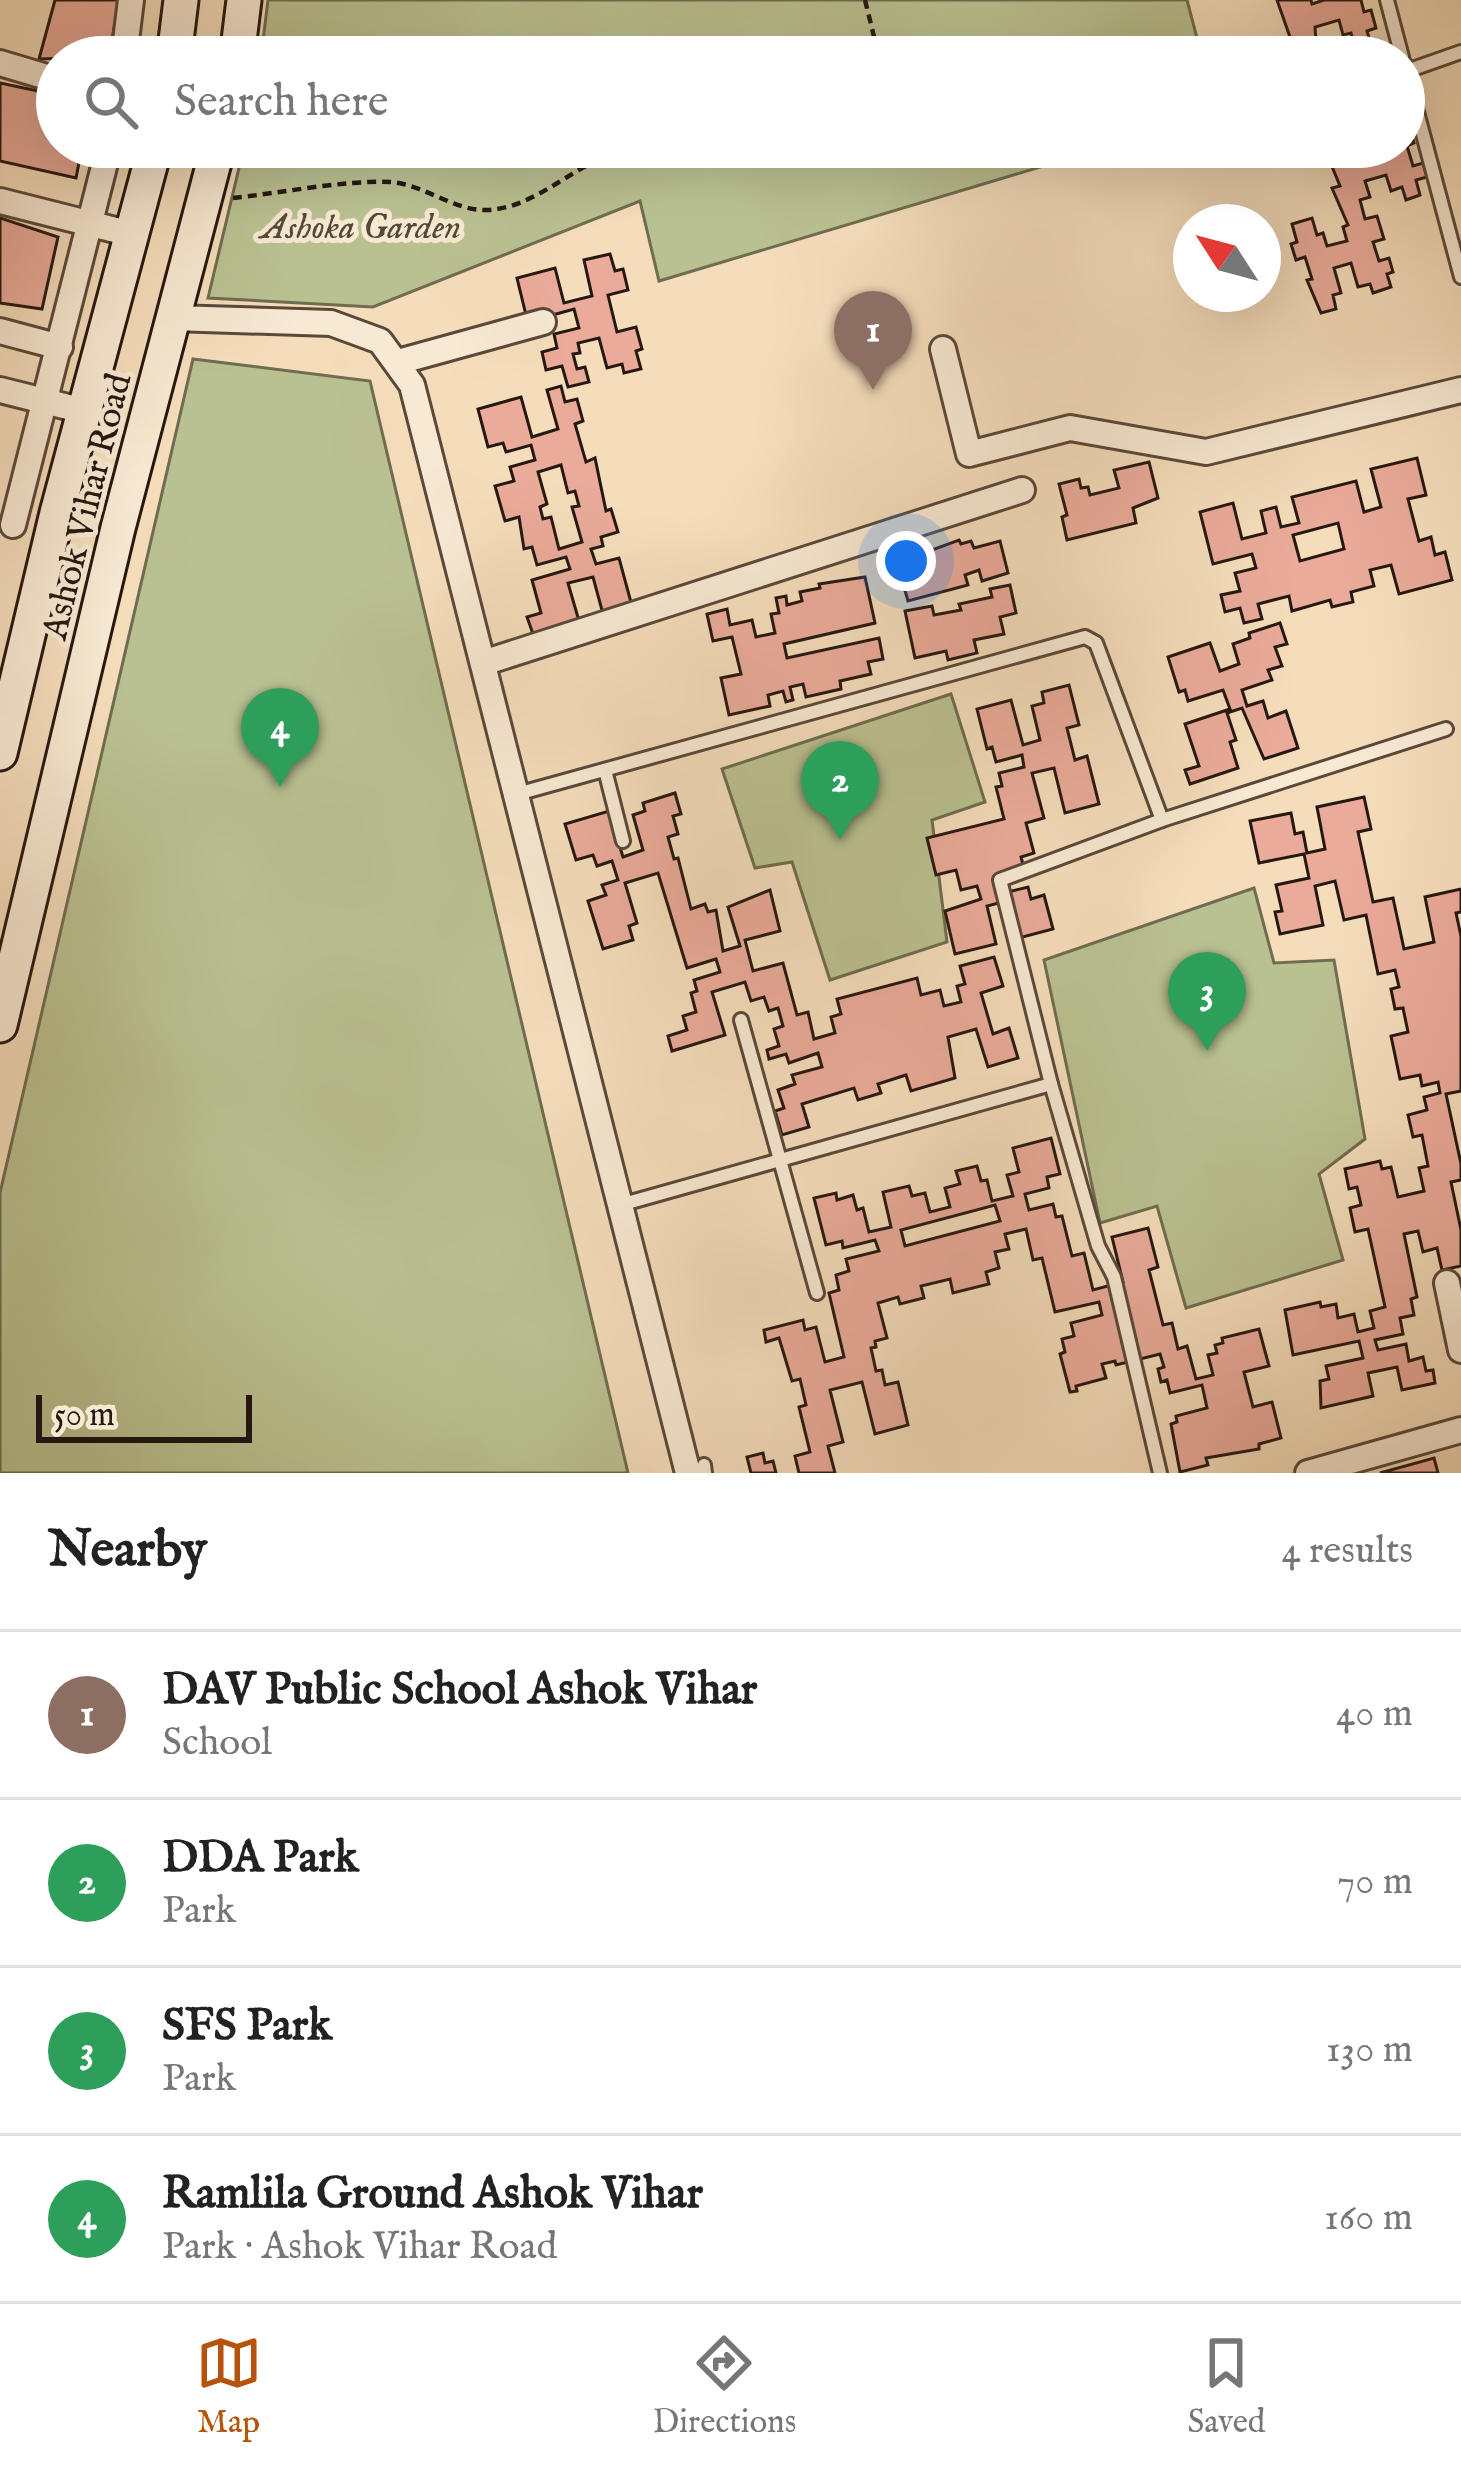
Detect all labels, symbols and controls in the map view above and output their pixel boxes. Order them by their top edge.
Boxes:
search box [36,36,1425,168]
icon: search [78,69,144,135]
text: Search here [174,74,388,131]
north arrow [1173,204,1281,312]
park label: Ashoka Garden [257,205,461,251]
pin: 1 [834,291,912,390]
street label: Ashok Vihar Road [32,368,143,646]
your location [876,531,936,591]
pin: 4 [241,688,319,787]
pin: 2 [801,741,879,840]
pin: 3 [1168,952,1246,1051]
scale bar [36,1389,252,1442]
text: 50 m [54,1395,115,1437]
text: Nearby [48,1519,207,1584]
text: 4 results [1281,1527,1413,1576]
text: DAV Public School Ashok Vihar [162,1662,757,1719]
text: 1 [80,1690,94,1739]
text: 40 m [1336,1690,1413,1739]
text: School [162,1719,272,1768]
text: DDA Park [162,1830,359,1887]
text: 2 [78,1858,96,1907]
text: 70 m [1337,1858,1413,1907]
text: Park [162,1887,236,1936]
text: SFS Park [162,1998,332,2055]
text: 3 [80,2026,94,2075]
text: 130 m [1326,2026,1413,2075]
text: Park [162,2055,236,2104]
text: Ramlila Ground Ashok Vihar [162,2166,703,2223]
text: 4 [77,2194,97,2243]
text: 160 m [1324,2194,1413,2243]
text: Park · Ashok Vihar Road [162,2223,557,2272]
tab: Map [196,2330,262,2444]
tab: Directions [653,2330,796,2444]
tab: Saved [1187,2330,1265,2444]

